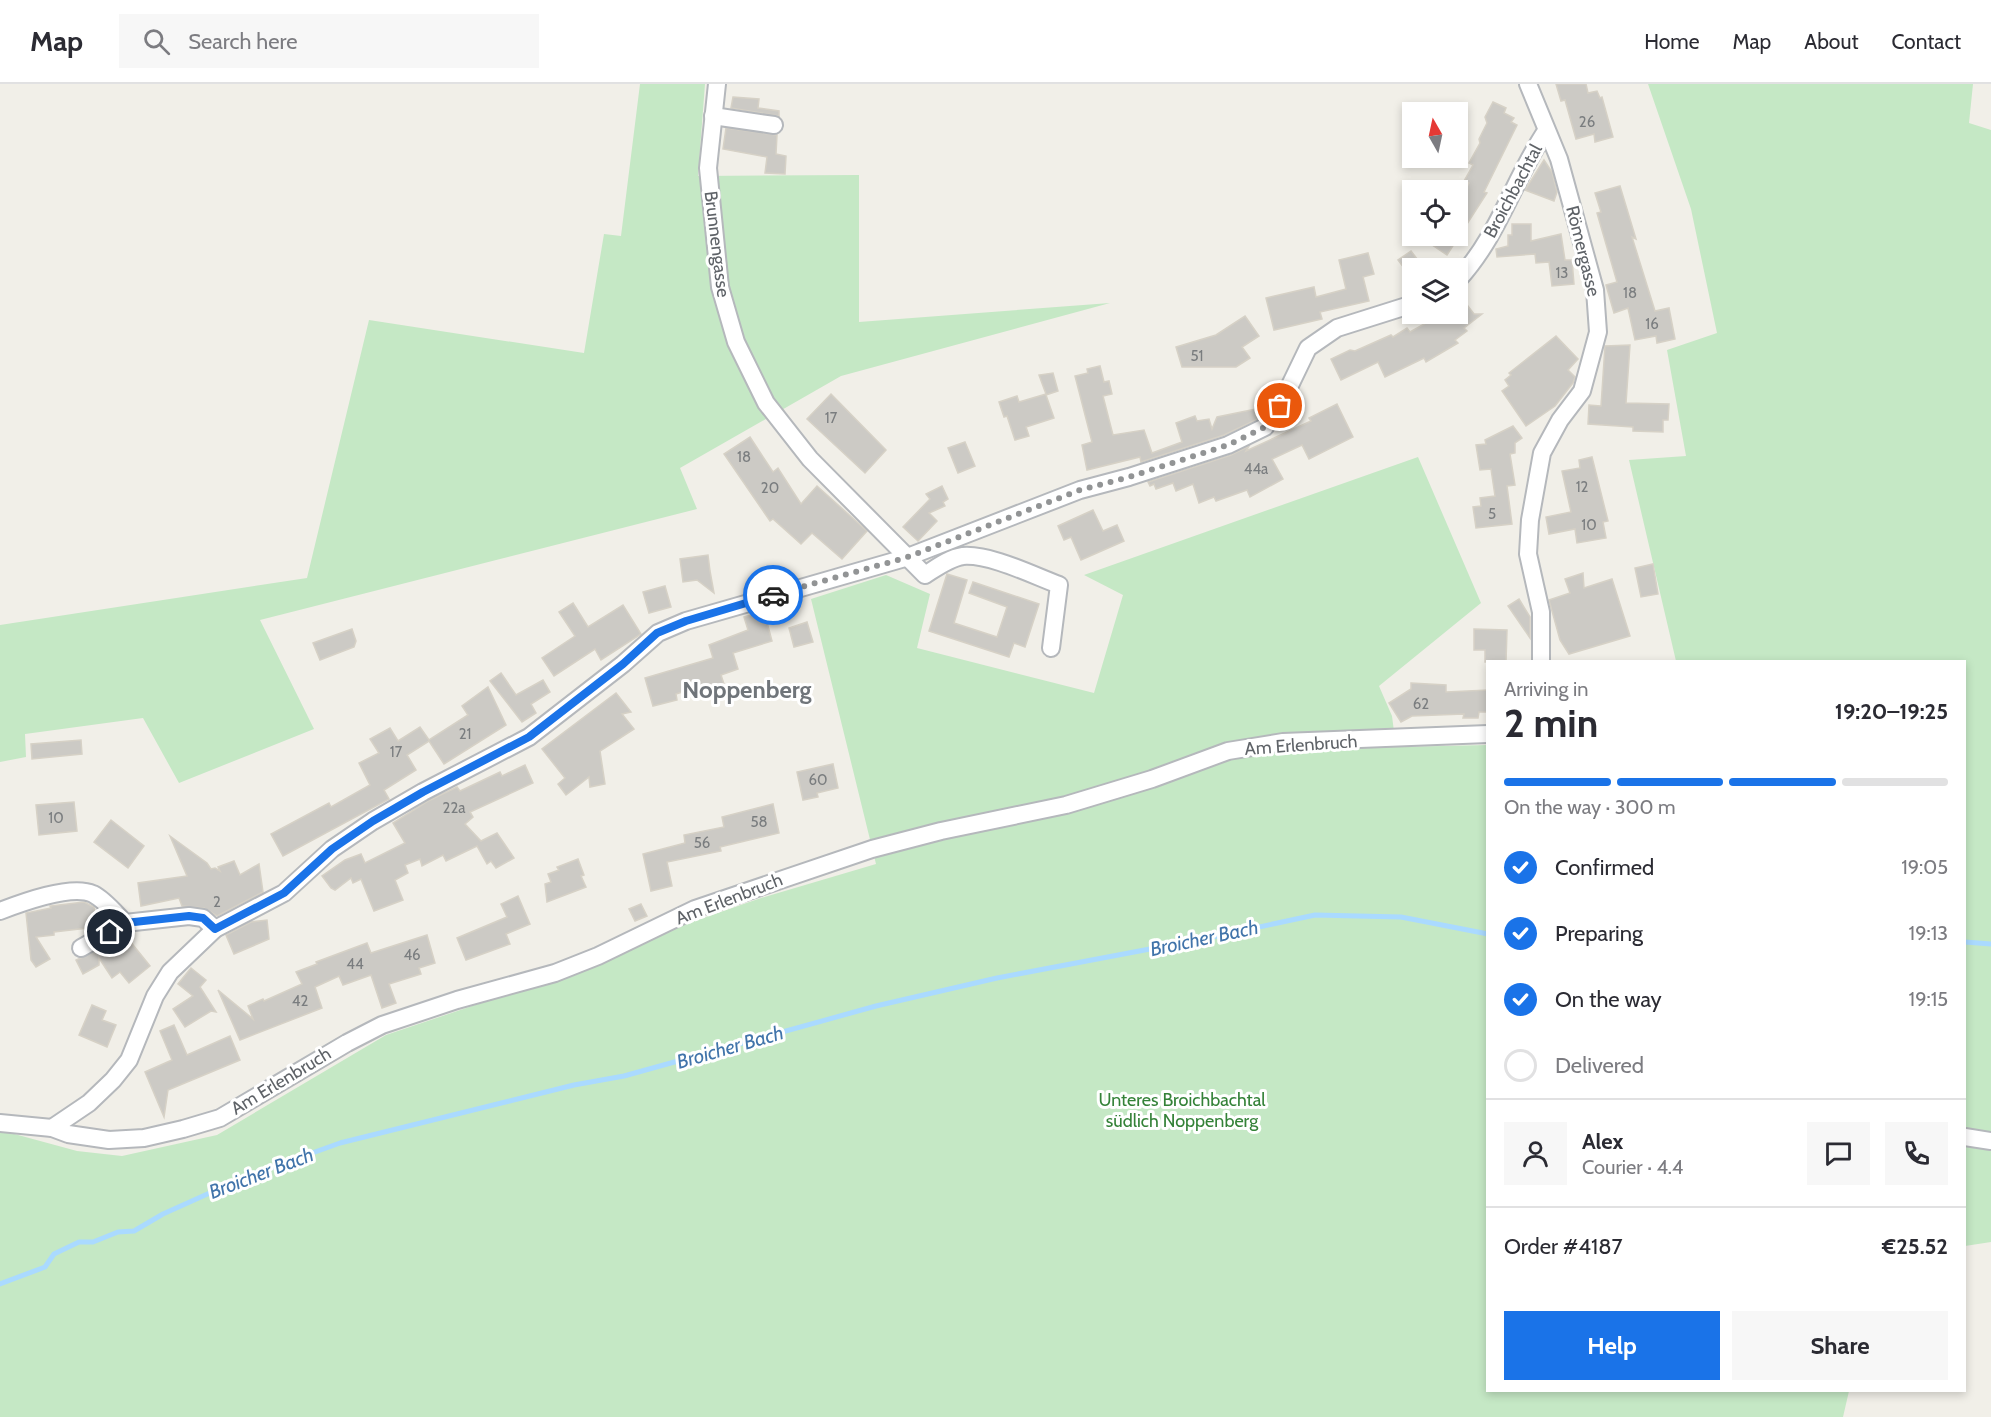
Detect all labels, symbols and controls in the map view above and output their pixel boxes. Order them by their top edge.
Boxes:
search box [119,14,539,68]
text: Map [30,24,83,58]
icon: search [140,25,173,58]
text: Search here [188,28,297,55]
text: Home [1644,29,1700,54]
text: Map [1733,29,1771,54]
text: About [1804,29,1858,54]
text: Contact [1891,29,1961,54]
north arrow [1402,102,1468,168]
map controls [1402,102,1468,324]
house number: 26 [1579,113,1595,131]
street label: Broichbachtal [1479,140,1547,242]
button: locate [1402,180,1468,246]
street label: Brunnengasse [700,190,734,298]
street label: Römergasse [1561,203,1605,299]
button: layers [1402,258,1468,324]
house number: 13 [1555,264,1569,282]
house number: 18 [1623,284,1637,302]
house number: 16 [1645,315,1659,333]
house number: 51 [1190,347,1204,365]
pin [1254,380,1305,431]
icon: bag [1263,389,1296,422]
house number: 17 [825,409,838,427]
house number: 18 [737,448,751,466]
house number: 44a [1244,460,1269,478]
house number: 12 [1576,478,1589,496]
house number: 20 [761,479,779,497]
house number: 5 [1488,505,1496,523]
house number: 10 [1581,516,1597,534]
courier [743,565,803,625]
icon: car [757,579,790,612]
district label: Noppenberg [682,675,812,704]
text: Arriving in [1504,677,1588,701]
house number: 62 [1413,695,1429,713]
text: 19:20–19:25 [1835,698,1948,725]
text: 2 min [1504,699,1598,747]
house number: 21 [459,725,471,743]
street label: Am Erlenbruch [1244,730,1358,760]
house number: 17 [390,743,403,761]
house number: 60 [809,771,828,789]
text: On the way · 300 m [1504,795,1676,819]
house number: 22a [443,799,466,817]
house number: 10 [48,809,64,827]
house number: 58 [750,813,768,831]
house number: 56 [694,834,710,852]
icon: check [1504,851,1537,884]
text: Confirmed [1555,854,1654,881]
text: 19:05 [1901,855,1948,879]
street label: Am Erlenbruch [672,868,786,930]
house number: 2 [213,893,221,911]
pin [84,906,135,957]
icon: home [93,915,126,948]
water label: Broicher Bach [1148,915,1260,961]
icon: check [1504,917,1537,950]
text: Preparing [1555,920,1643,947]
text: 19:13 [1909,921,1948,945]
house number: 46 [403,946,421,964]
house number: 44 [346,955,364,973]
icon: check [1504,983,1537,1016]
text: On the way [1555,986,1662,1013]
text: 19:15 [1909,987,1948,1011]
house number: 42 [292,992,308,1010]
water label: Broicher Bach [674,1020,786,1074]
street label: Am Erlenbruch [227,1042,335,1120]
text: Delivered [1555,1052,1644,1079]
park label: Unteres Broichbachtal südlich Noppenberg [1098,1089,1266,1132]
button: person [1504,1122,1567,1185]
button: chat [1807,1122,1870,1185]
button: phone [1885,1122,1948,1185]
text: Alex [1582,1128,1623,1155]
water label: Broicher Bach [205,1142,317,1204]
text: Courier · 4.4 [1582,1155,1683,1179]
text: Order #4187 [1504,1233,1623,1260]
text: €25.52 [1882,1233,1948,1260]
button: Help [1504,1311,1720,1380]
button: Share [1732,1311,1948,1380]

